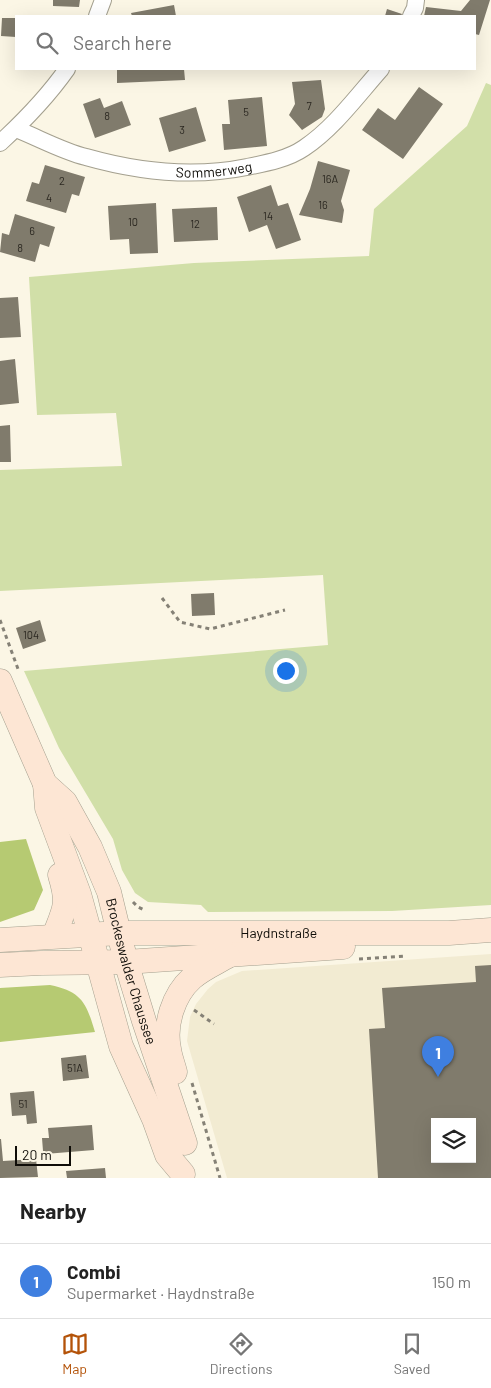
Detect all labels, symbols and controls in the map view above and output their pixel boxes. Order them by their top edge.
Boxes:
search box [15,15,476,70]
icon: search [33,29,61,57]
text: Search here [73,31,172,54]
house number: 7 [306,99,312,112]
house number: 5 [243,105,249,118]
house number: 8 [104,109,110,122]
house number: 3 [179,123,185,136]
street label: Sommerweg [175,157,253,181]
house number: 16A [322,172,338,185]
house number: 2 [59,174,65,187]
house number: 4 [46,191,52,204]
house number: 16 [318,198,328,211]
house number: 14 [263,209,273,222]
house number: 10 [128,215,138,228]
house number: 12 [190,217,200,230]
house number: 6 [29,224,35,237]
house number: 8 [17,241,23,254]
house number: 104 [23,628,39,641]
your location [273,658,299,684]
street label: Brockeswalder Chaussee [103,896,160,1047]
street label: Haydnstraße [240,924,317,941]
pin: 1 [422,1036,454,1077]
house number: 51A [67,1061,83,1074]
house number: 51 [18,1097,28,1110]
map controls [431,1118,476,1163]
button: layers [431,1118,476,1163]
scale bar [15,1143,71,1166]
text: 20 m [22,1146,52,1163]
text: Nearby [20,1198,86,1223]
text: Combi [67,1260,121,1283]
text: 1 [33,1272,39,1291]
text: 150 m [432,1272,471,1291]
text: Supermarket · Haydnstraße [67,1283,255,1302]
tab: Map [61,1330,89,1377]
tab: Directions [210,1330,272,1377]
tab: Saved [394,1330,430,1377]

